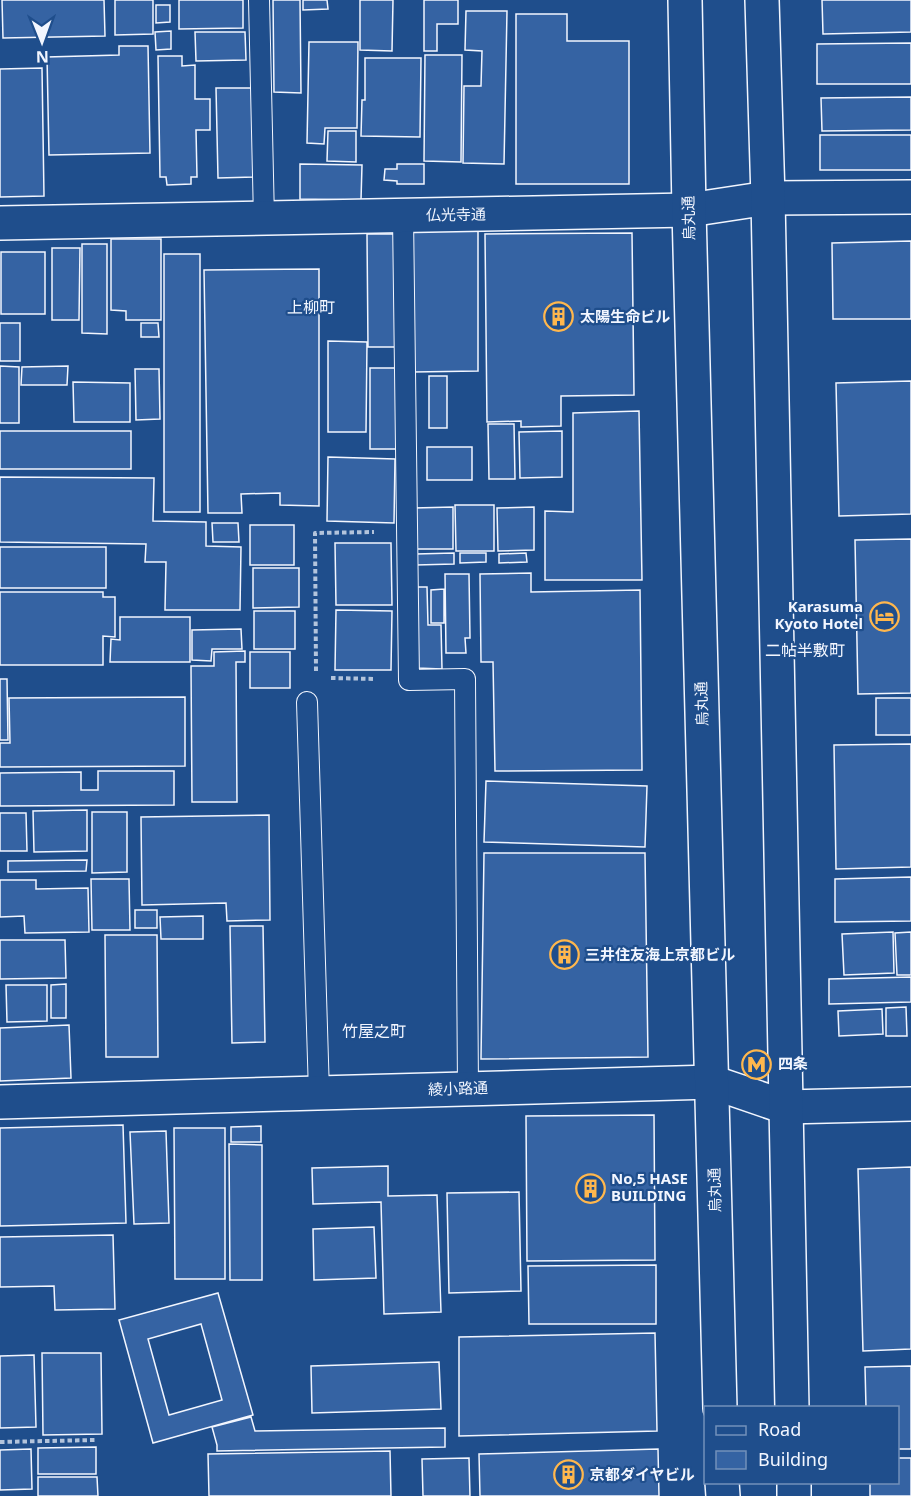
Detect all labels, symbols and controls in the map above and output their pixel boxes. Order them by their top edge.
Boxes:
north arrow [12,12,72,72]
text: N [36,46,49,68]
street label: 烏丸通 [678,195,698,241]
street label: 仏光寺通 [426,203,486,225]
district label: 上柳町 [287,296,335,318]
building icon: 太陽生命ビル [543,301,575,333]
place label: 太陽生命ビル [580,306,670,326]
place label: Karasuma Kyoto Hotel [775,596,863,633]
hotel icon: Karasuma Kyoto Hotel [868,600,900,632]
district label: 二帖半敷町 [765,639,845,661]
street label: 烏丸通 [690,681,712,727]
building icon: 三井住友海上京都ビル [548,939,580,971]
place label: 三井住友海上京都ビル [585,944,735,964]
district label: 竹屋之町 [342,1020,406,1042]
metro station icon: 四条 [741,1048,773,1080]
place label: 四条 [778,1053,808,1073]
street label: 綾小路通 [428,1077,488,1099]
street label: 烏丸通 [704,1167,724,1213]
place label: No,5 HASE BUILDING [611,1168,688,1205]
building icon: No,5 HASE BUILDING [574,1172,606,1204]
legend [704,1406,899,1484]
text: Road [758,1417,801,1441]
text: Building [758,1447,828,1471]
building icon: 京都ダイヤビル [553,1459,585,1491]
place label: 京都ダイヤビル [590,1464,695,1484]

